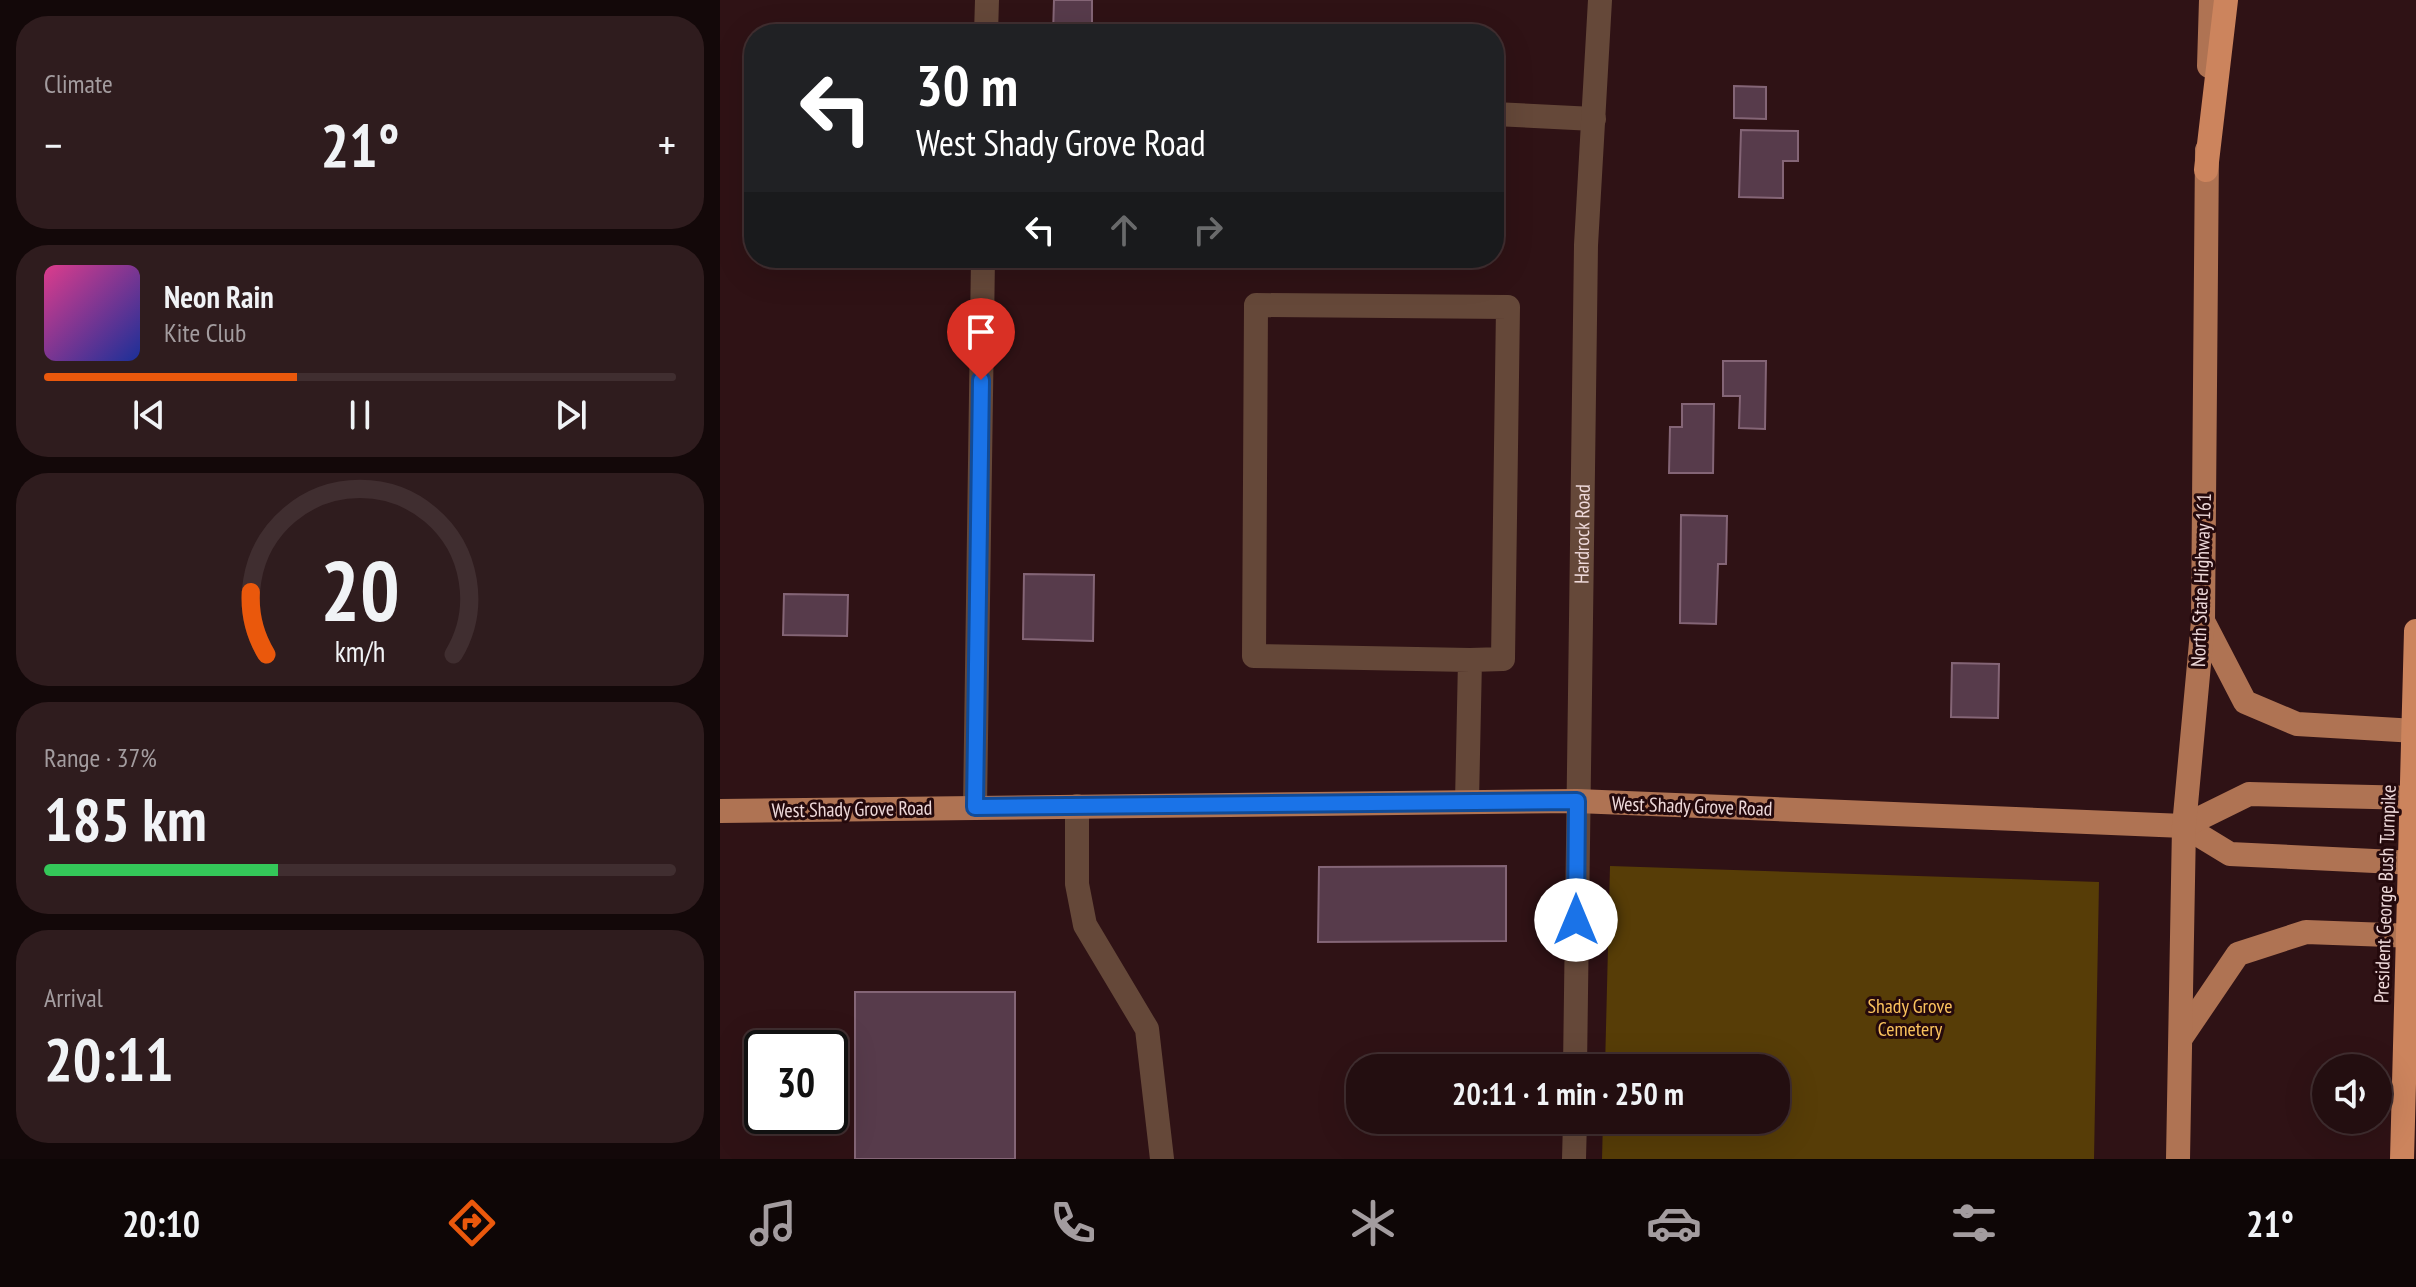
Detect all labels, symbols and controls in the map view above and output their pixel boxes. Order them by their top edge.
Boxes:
text: 30 m [916,49,1018,121]
icon: left [784,56,888,160]
text: Climate [44,67,113,100]
text: 21° [320,106,400,184]
text: − [44,116,62,173]
text: + [658,116,676,173]
text: West Shady Grove Road [916,119,1205,166]
icon: left [1018,208,1062,252]
icon: ahead [1102,208,1146,252]
icon: right [1186,208,1230,252]
text: Neon Rain [164,277,274,316]
pin [947,298,1015,380]
icon: arrive [959,310,1003,354]
text: Kite Club [164,316,246,349]
icon: previous [127,393,171,437]
icon: pause [338,393,382,437]
icon: next [549,393,593,437]
street label: Hardrock Road [1568,484,1596,584]
street label: North State Highway 161 [2185,492,2217,668]
text: 20 [320,536,400,644]
text: km/h [335,634,385,671]
text: Range · 37% [44,741,157,774]
text: 185 km [44,780,207,858]
street label: President George Bush Turnpike [2368,784,2402,1004]
street label: West Shady Grove Road [1611,790,1773,822]
street label: West Shady Grove Road [771,795,933,823]
position arrow [1534,878,1618,962]
text: Arrival [44,981,103,1014]
park label: Shady Grove Cemetery [1868,993,1952,1042]
text: 20:11 [44,1020,174,1098]
speed limit sign: 30 [744,1030,848,1134]
map controls [2312,1054,2392,1134]
button: sound [2312,1054,2392,1134]
text: 20:11 · 1 min · 250 m [1452,1074,1684,1113]
icon: directions [444,1195,500,1251]
icon: music [745,1195,801,1251]
icon: phone [1045,1195,1101,1251]
icon: climate [1345,1195,1401,1251]
icon: car [1646,1195,1702,1251]
icon: filters [1946,1195,2002,1251]
text: 20:10 [122,1200,200,1247]
text: 21° [2246,1200,2294,1247]

